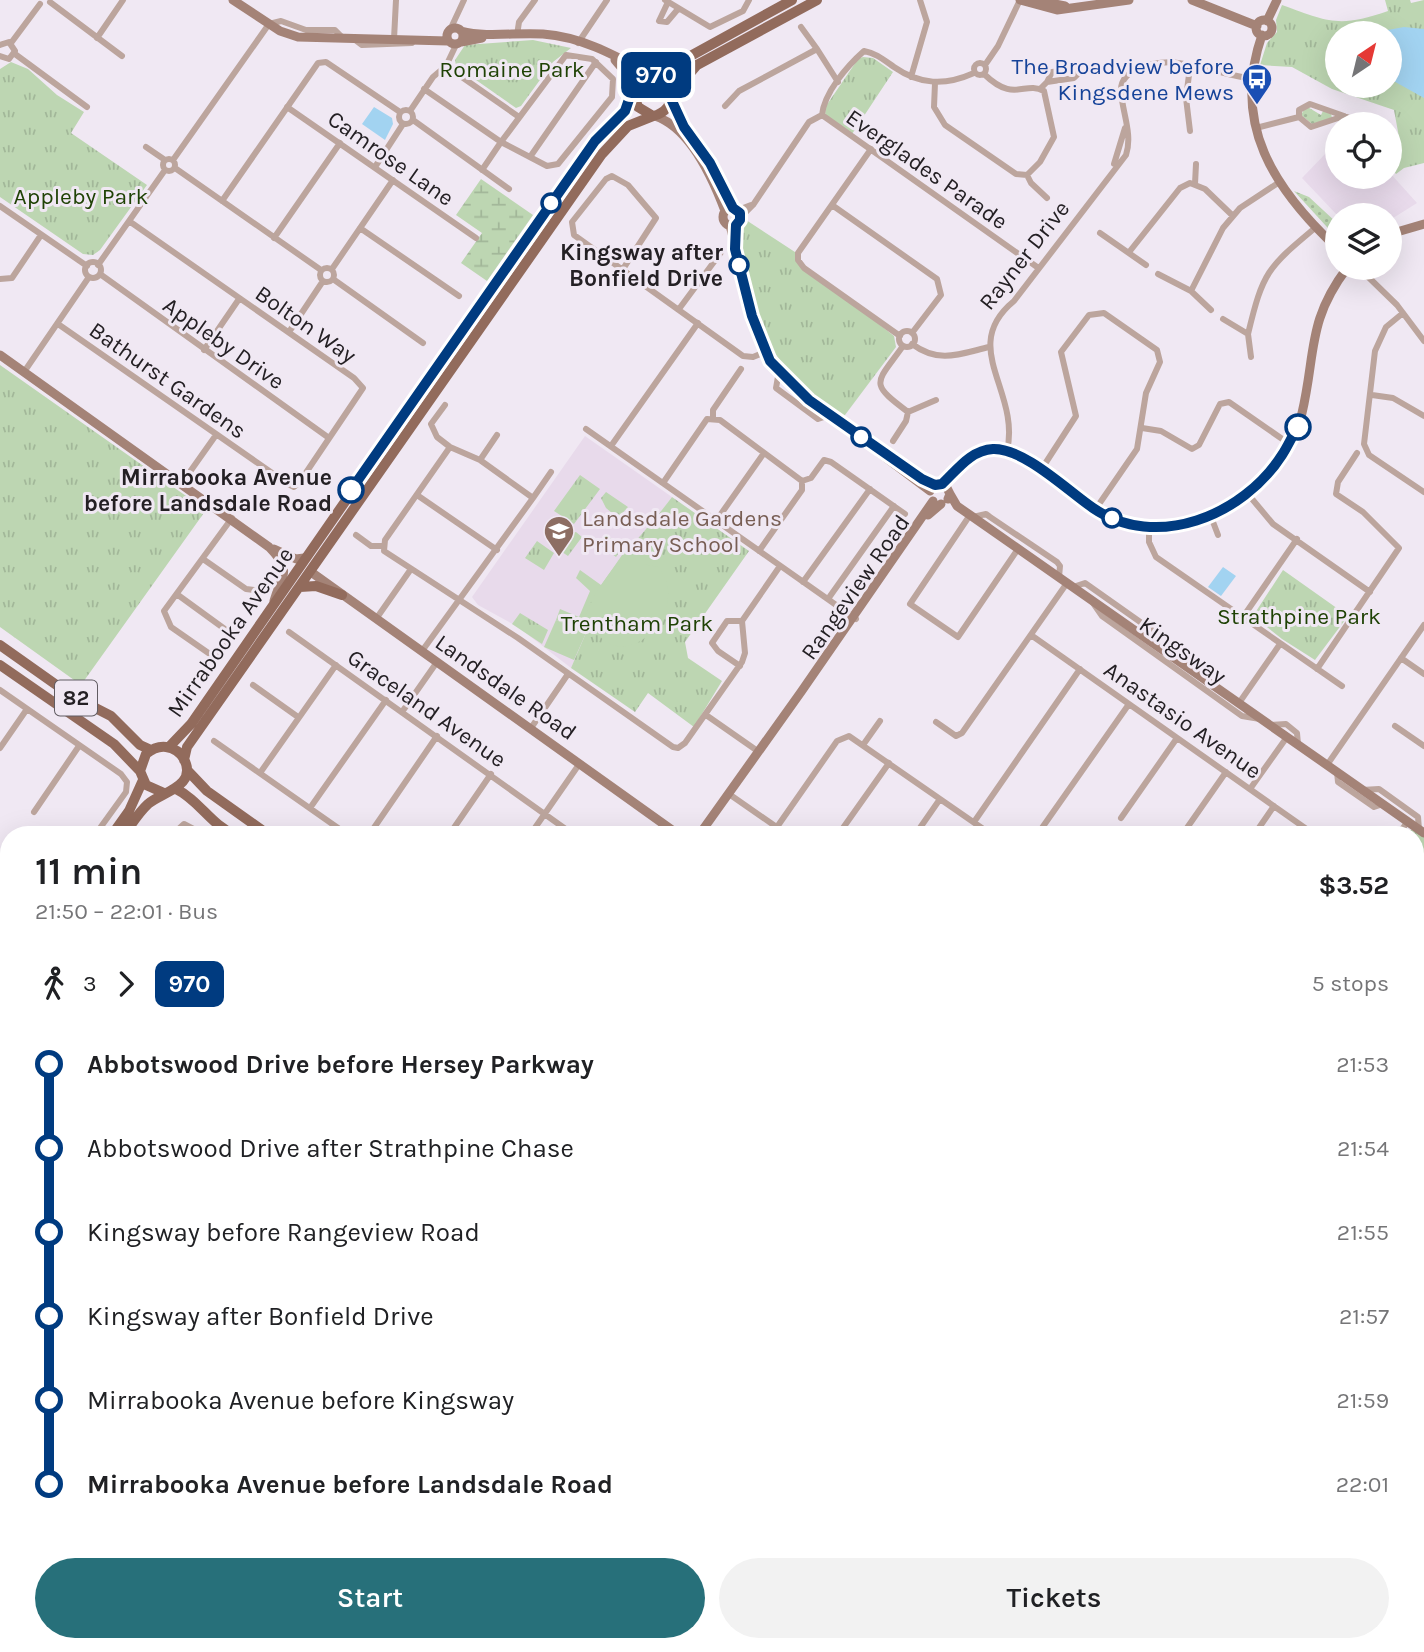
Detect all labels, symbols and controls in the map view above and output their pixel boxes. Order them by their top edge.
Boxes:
north arrow [1325,21,1402,98]
map controls [1325,21,1402,280]
line badge: 970 [616,52,696,98]
place label: The Broadview before Kingsdene Mews [1012,53,1234,106]
park label: Romaine Park [439,56,585,83]
text: 970 [635,61,677,89]
bus stop icon: The Broadview before Kingsdene Mews [1240,62,1274,106]
street label: Everglades Parade [841,104,1013,235]
street label: Camrose Lane [323,105,459,212]
button: locate [1325,112,1402,189]
park label: Appleby Park [14,183,148,210]
unlabelled marker [541,193,561,213]
street label: Rayner Drive [974,196,1075,315]
button: layers [1325,203,1402,280]
place label: Kingsway after Bonfield Drive [560,239,723,292]
marker: Kingsway after Bonfield Drive [729,255,749,275]
street label: Bolton Way [250,280,362,369]
street label: Appleby Drive [158,292,290,395]
street label: Bathurst Gardens [84,316,251,445]
unlabelled marker [1285,414,1311,440]
unlabelled marker [851,427,871,447]
place label: Mirrabooka Avenue before Landsdale Road [84,464,332,517]
marker: Mirrabooka Avenue before Landsdale Road [338,477,364,503]
place label: Landsdale Gardens Primary School [582,505,782,558]
unlabelled marker [1102,508,1122,528]
street label: Rangeview Road [795,510,915,665]
school or university icon: Landsdale Gardens Primary School [542,514,576,558]
street label: Mirrabooka Avenue [162,542,299,722]
park label: Strathpine Park [1217,603,1381,630]
park label: Trentham Park [561,610,713,637]
street label: Kingsway [1134,611,1232,690]
street label: Landsdale Road [430,629,581,746]
street label: Graceland Avenue [342,644,511,773]
street label: Anastasio Avenue [1099,656,1267,785]
road number: 82 [55,680,97,716]
text: 11 min [35,849,143,894]
text: $3.52 [1318,870,1389,901]
text: 21:50 – 22:01 · Bus [35,898,218,925]
icon: walk [35,965,73,1003]
icon: forward [107,965,145,1003]
text: 3 [83,970,97,997]
text: 970 [169,970,210,998]
text: 5 stops [1312,970,1389,997]
text: Abbotswood Drive before Hersey Parkway [87,1049,594,1080]
text: 21:53 [1336,1051,1389,1078]
text: Abbotswood Drive after Strathpine Chase [87,1133,574,1164]
text: 21:54 [1337,1135,1389,1162]
text: Kingsway before Rangeview Road [87,1217,480,1248]
text: 21:55 [1337,1219,1389,1246]
text: Kingsway after Bonfield Drive [87,1301,434,1332]
text: 21:57 [1339,1303,1389,1330]
text: Mirrabooka Avenue before Kingsway [87,1385,514,1416]
text: 21:59 [1336,1387,1389,1414]
text: Mirrabooka Avenue before Landsdale Road [87,1469,613,1500]
text: 22:01 [1336,1471,1389,1498]
button: Start [35,1558,705,1638]
button: Tickets [719,1558,1389,1638]

